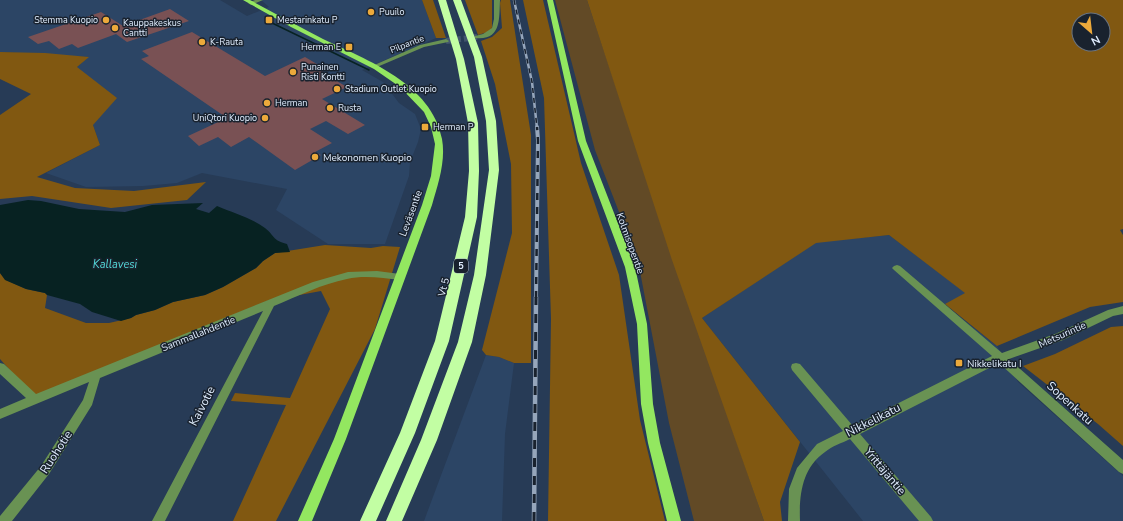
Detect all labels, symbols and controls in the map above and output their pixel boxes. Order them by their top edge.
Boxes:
place label: Puuilo [379,6,404,18]
marker: Puuilo [366,7,376,17]
north arrow [1071,12,1111,52]
place label: Stemma Kuopio [34,14,98,26]
place label: Mestarinkatu P [277,14,338,26]
marker: Stemma Kuopio [101,15,111,25]
marker: Mestarinkatu P [264,15,274,25]
place label: Kauppakeskus Cantti [123,17,181,39]
marker: Kauppakeskus Cantti [110,23,120,33]
street label: Pilpantie [388,32,426,56]
text: N [1088,32,1103,49]
place label: K-Rauta [210,36,243,48]
marker: K-Rauta [197,37,207,47]
place label: Herman E [301,41,341,53]
marker: Herman E [344,42,354,52]
place label: Punainen Risti Kontti [301,61,345,83]
marker: Punainen Risti Kontti [288,67,298,77]
place label: Stadium Outlet Kuopio [345,83,437,95]
marker: Stadium Outlet Kuopio [332,84,342,94]
place label: Herman [275,97,307,109]
marker: Herman [262,98,272,108]
place label: Rusta [338,102,362,114]
marker: Rusta [325,103,335,113]
place label: UniQtori Kuopio [193,112,257,124]
marker: UniQtori Kuopio [260,113,270,123]
place label: Herman P [433,121,474,133]
marker: Herman P [420,122,430,132]
place label: Mekonomen Kuopio [323,151,412,165]
marker: Mekonomen Kuopio [310,152,320,162]
street label: Leväsentie [396,188,426,238]
street label: Kolmisopentie [613,211,648,276]
water label: Kallavesi [93,257,138,272]
road number: 5 [454,259,468,273]
street label: Vt 5 [435,276,453,299]
street label: Sammallahdentie [159,313,238,355]
street label: Metsurintie [1036,318,1088,352]
place label: Nikkelikatu I [967,357,1022,371]
marker: Nikkelikatu I [954,358,964,368]
street label: Sopenkatu [1043,378,1097,428]
street label: Kaivotie [185,383,219,429]
street label: Nikkelikatu [843,399,903,441]
street label: Ruohotie [36,427,76,477]
street label: Yrittäjäntie [860,443,910,498]

